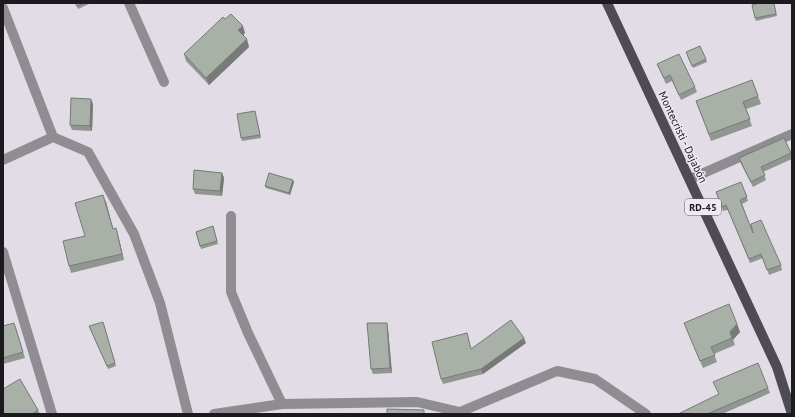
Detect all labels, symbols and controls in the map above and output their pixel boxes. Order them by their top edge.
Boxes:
street label: Montecristi - Dajabón [656,89,710,185]
road number: RD-45 [685,199,721,215]

